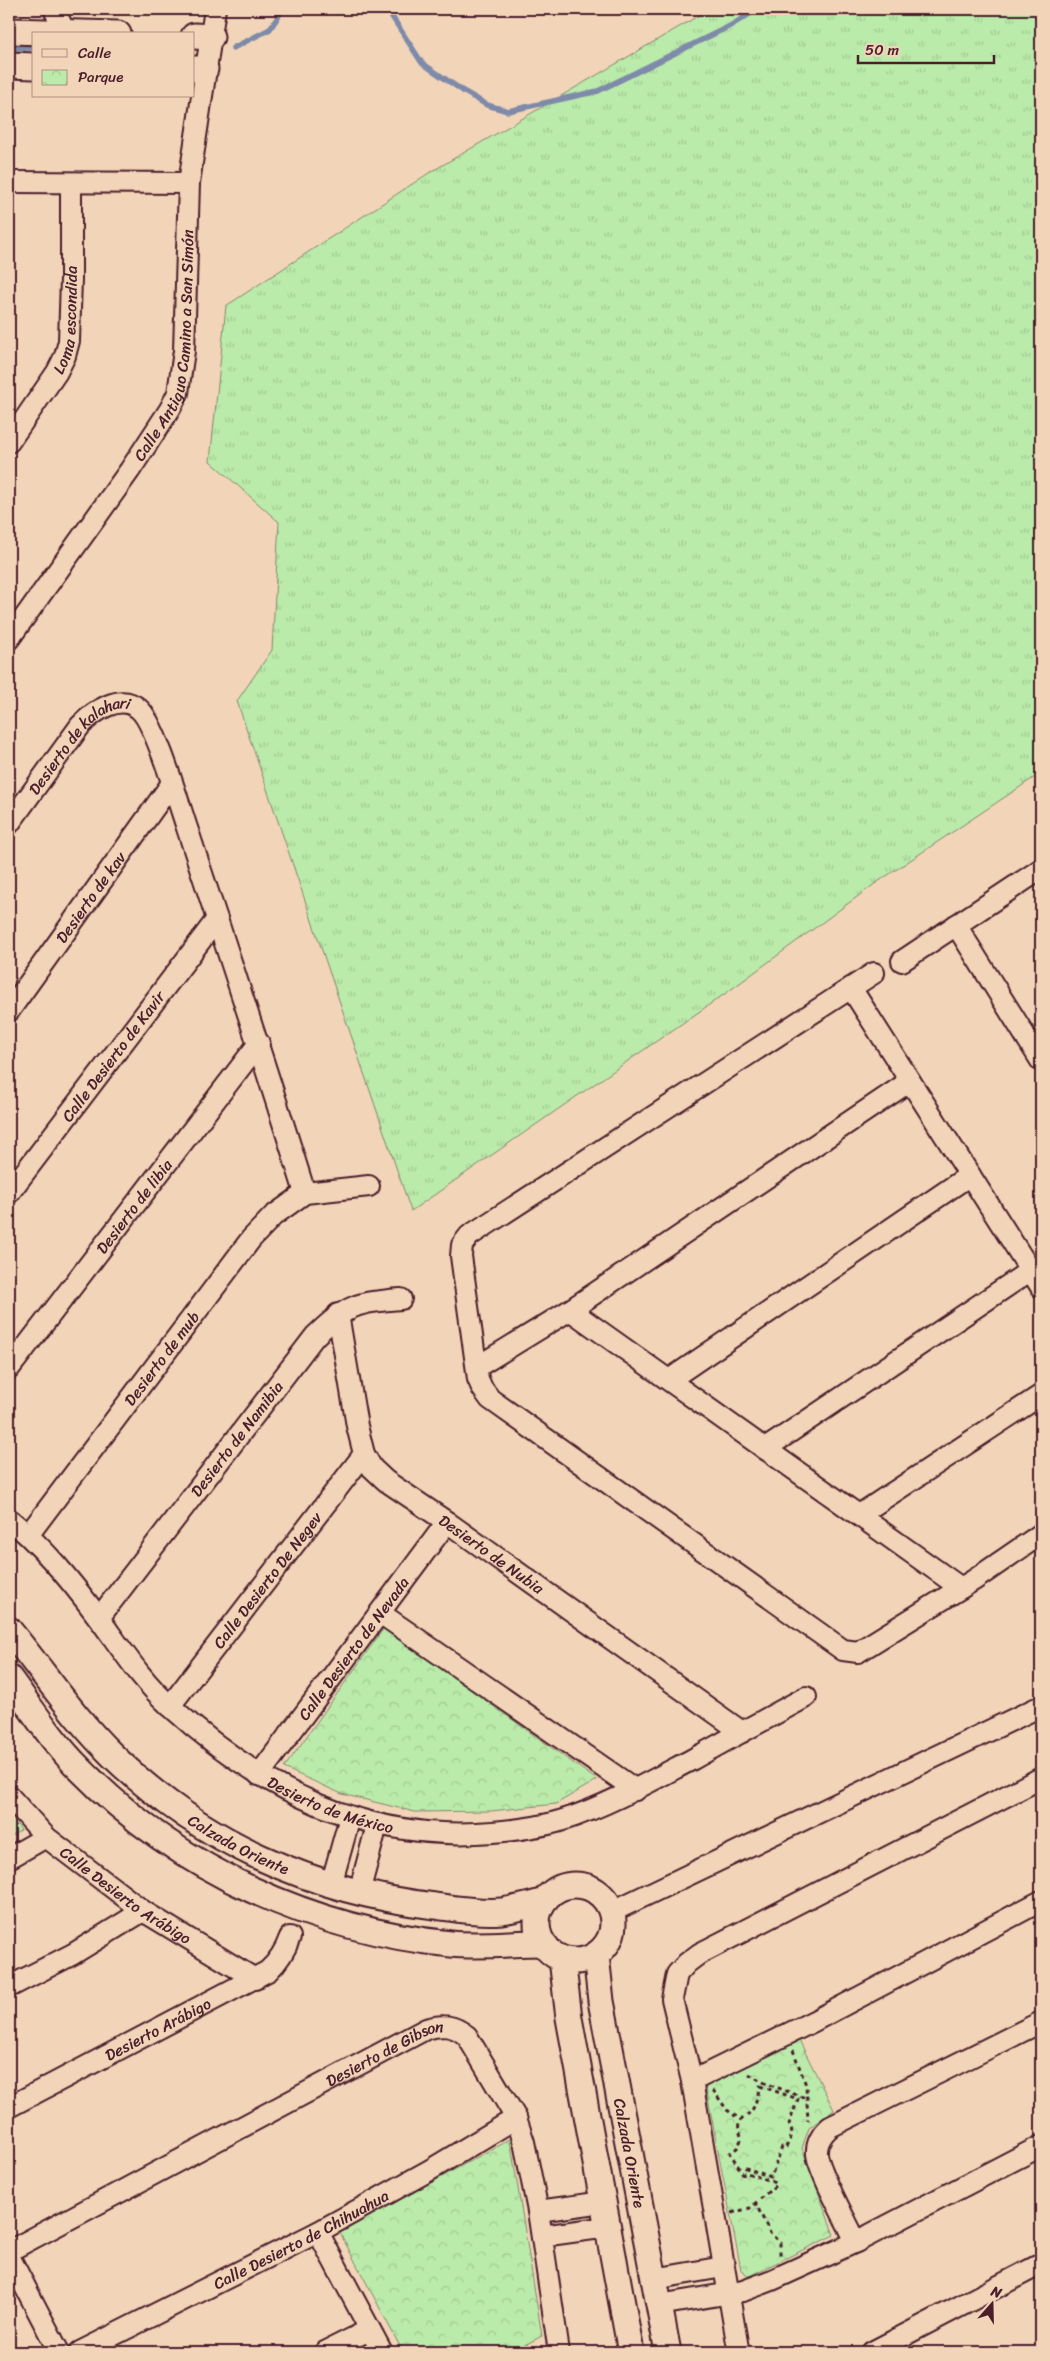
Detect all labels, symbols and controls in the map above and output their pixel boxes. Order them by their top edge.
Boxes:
legend [32,32,195,98]
scale bar [858,32,994,64]
text: 50 m [865,37,900,63]
text: Calle [78,40,111,66]
text: Parque [78,64,123,90]
street label: Calle Antiguo Camino a San Simón [125,229,202,467]
street label: Loma escondida [44,266,86,379]
street label: Desierto de kalahari [20,688,135,801]
street label: Desierto de kav [47,845,134,949]
street label: Calle Desierto de Kavir [53,983,173,1128]
street label: Desierto de libia [88,1152,180,1260]
street label: Desierto de mub [116,1304,207,1412]
street label: Desierto de Namibia [182,1374,291,1503]
street label: Calle Desierto De Negev [205,1505,330,1655]
street label: Desierto de Nubia [433,1506,551,1602]
street label: Calle Desierto de Nevada [290,1570,417,1727]
street label: Desierto de México [262,1767,396,1841]
street label: Calzada Oriente [182,1806,294,1883]
street label: Calle Desierto Arábigo [54,1838,197,1952]
street label: Desierto Arábigo [99,1989,216,2069]
street label: Desierto de Gibson [320,2011,445,2095]
street label: Calzada Oriente [605,2096,655,2211]
street label: Calle Desierto de Chihuahua [208,2181,394,2297]
north arrow [968,2278,1018,2328]
text: N [987,2279,1005,2306]

